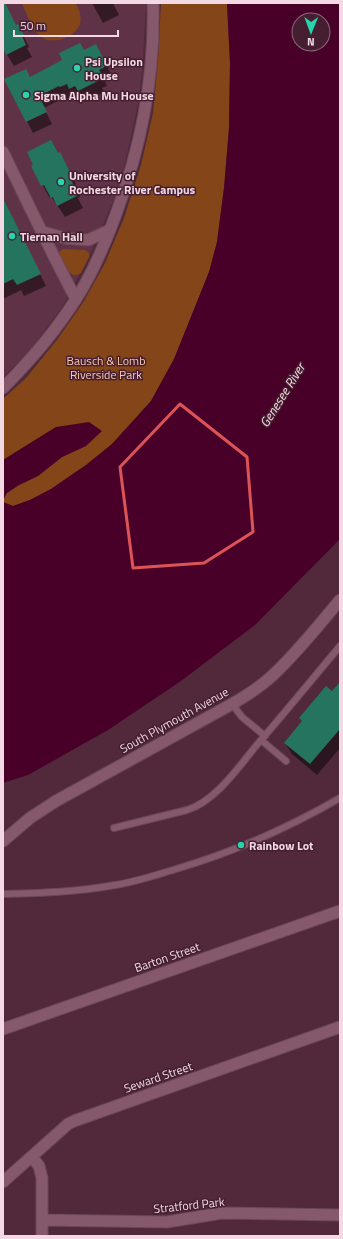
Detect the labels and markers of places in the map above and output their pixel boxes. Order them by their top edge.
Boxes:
place label: Psi Upsilon House [85,52,143,85]
marker: Psi Upsilon House [72,63,82,73]
place label: Sigma Alpha Mu House [34,86,154,105]
marker: Sigma Alpha Mu House [21,90,31,100]
place label: University of Rochester River Campus [69,166,196,199]
marker: University of Rochester River Campus [56,177,66,187]
place label: Tiernan Hall [20,227,83,246]
marker: Tiernan Hall [7,231,17,241]
place label: Rainbow Lot [249,836,314,855]
marker: Rainbow Lot [236,840,246,850]

